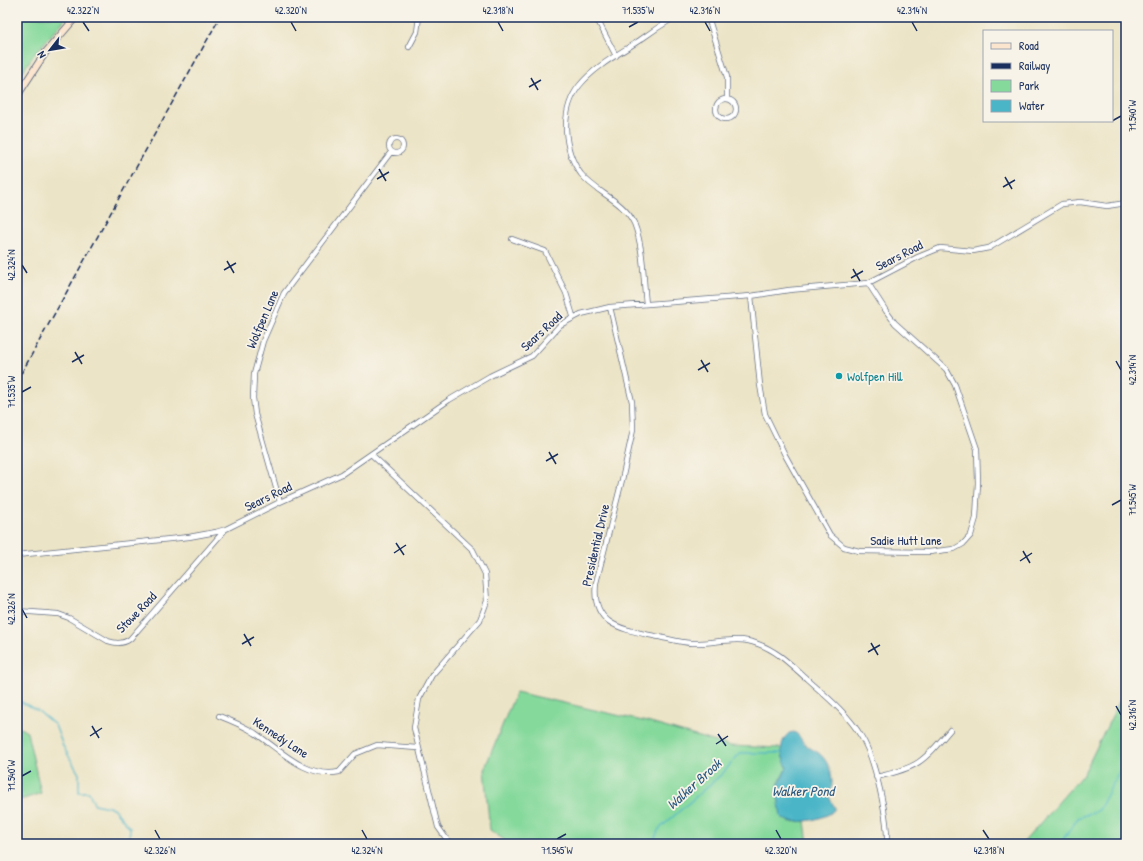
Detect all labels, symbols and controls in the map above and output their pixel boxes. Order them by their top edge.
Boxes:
text: 42.322°N [67,4,99,17]
text: 42.320°N [275,4,307,17]
text: 42.318°N [483,4,513,17]
text: 71.535°W [622,4,655,17]
text: 42.316°N [690,4,720,17]
text: 42.314°N [897,4,927,17]
north arrow [30,30,70,70]
legend [983,30,1113,122]
text: Road [1019,37,1039,54]
text: N [34,49,49,61]
text: Railway [1019,57,1050,74]
text: Park [1019,77,1039,94]
text: Water [1019,97,1045,114]
text: 71.540°W [1126,99,1139,132]
street label: Sears Road [872,236,926,274]
text: 42.324°N [5,249,18,281]
street label: Wolfpen Lane [242,287,282,351]
street label: Sears Road [516,307,566,355]
text: 42.314°N [1126,355,1139,385]
place label: Wolfpen Hill [847,367,903,385]
marker: Wolfpen Hill [834,371,844,381]
text: 71.535°W [5,375,18,408]
street label: Sears Road [241,477,295,515]
text: 71.545°W [1126,483,1139,516]
street label: Presidential Drive [577,502,613,588]
street label: Sadie Hutt Lane [870,531,942,549]
street label: Stowe Road [112,587,160,637]
text: 42.326°N [5,593,18,625]
text: 42.316°N [1126,700,1139,730]
street label: Kennedy Lane [249,712,313,762]
water label: Walker Brook [662,753,726,813]
text: 71.540°W [5,759,18,792]
water label: Walker Pond [772,781,837,800]
text: 42.326°N [144,844,176,857]
text: 42.324°N [351,844,383,857]
text: 71.545°W [541,844,574,857]
text: 42.320°N [765,844,797,857]
text: 42.318°N [974,844,1004,857]

